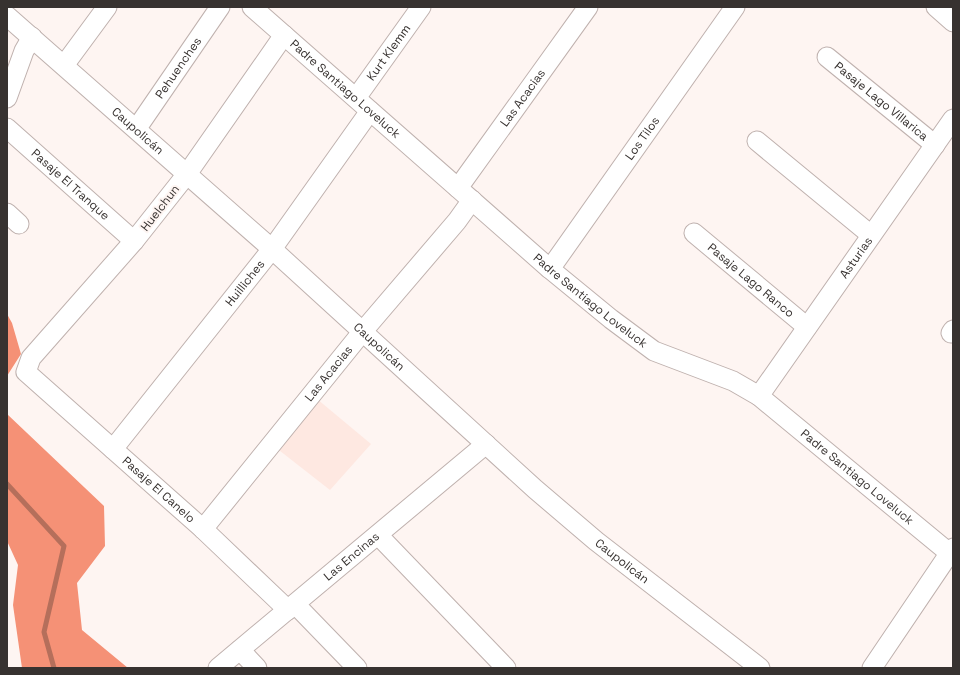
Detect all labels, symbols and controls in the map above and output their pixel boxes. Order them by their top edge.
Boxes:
street label: Kurt Klemm [363,21,414,84]
street label: Pehuenches [152,34,205,102]
street label: Padre Santiago Loveluck [287,36,404,142]
street label: Pasaje Lago Villarica [831,58,932,144]
street label: Las Acacias [497,66,549,130]
street label: Caupolicán [108,104,167,158]
street label: Los Tilos [621,113,663,163]
street label: Pasaje El Tranque [28,145,113,224]
street label: Huelchun [137,182,183,234]
street label: Asturias [836,234,876,282]
street label: Pasaje Lago Ranco [704,240,798,321]
street label: Padre Santiago Loveluck [530,250,651,352]
street label: Huilliches [222,257,268,310]
street label: Caupolicán [350,319,408,374]
street label: Las Acacias [301,342,356,405]
street label: Padre Santiago Loveluck [797,426,917,529]
street label: Pasaje El Canelo [119,453,199,526]
street label: Las Encinas [320,529,383,584]
street label: Caupolicán [592,535,652,587]

